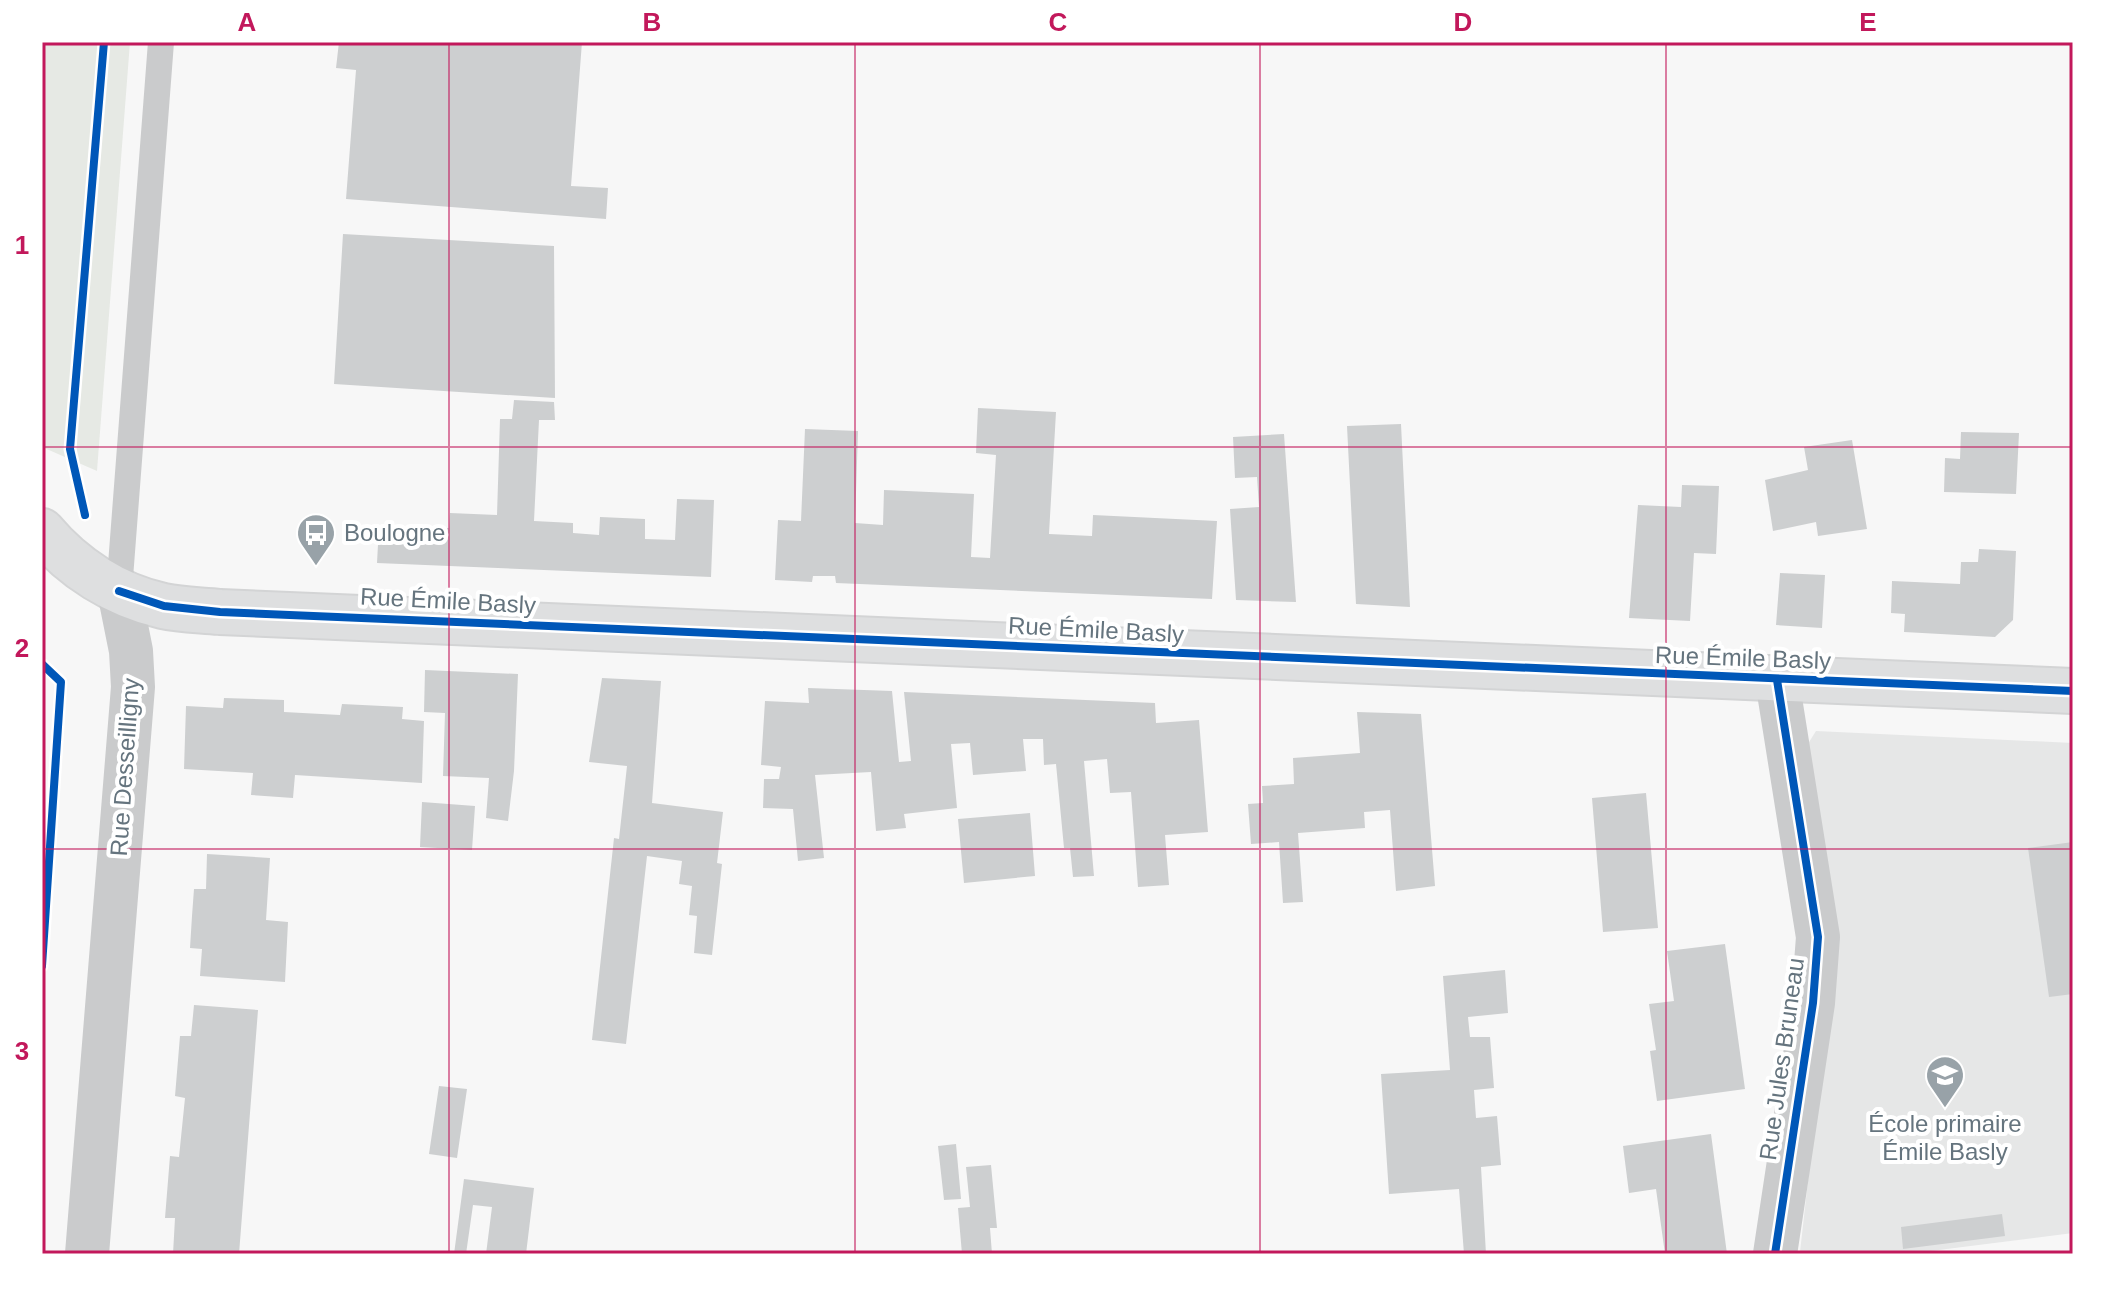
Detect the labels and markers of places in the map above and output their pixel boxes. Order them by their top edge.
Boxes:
bus stop icon: Boulogne [295,512,337,567]
place label: Boulogne [344,519,445,546]
school or university icon: École primaire Émile Basly [1924,1054,1966,1109]
place label: École primaire Émile Basly [1868,1110,2022,1165]

